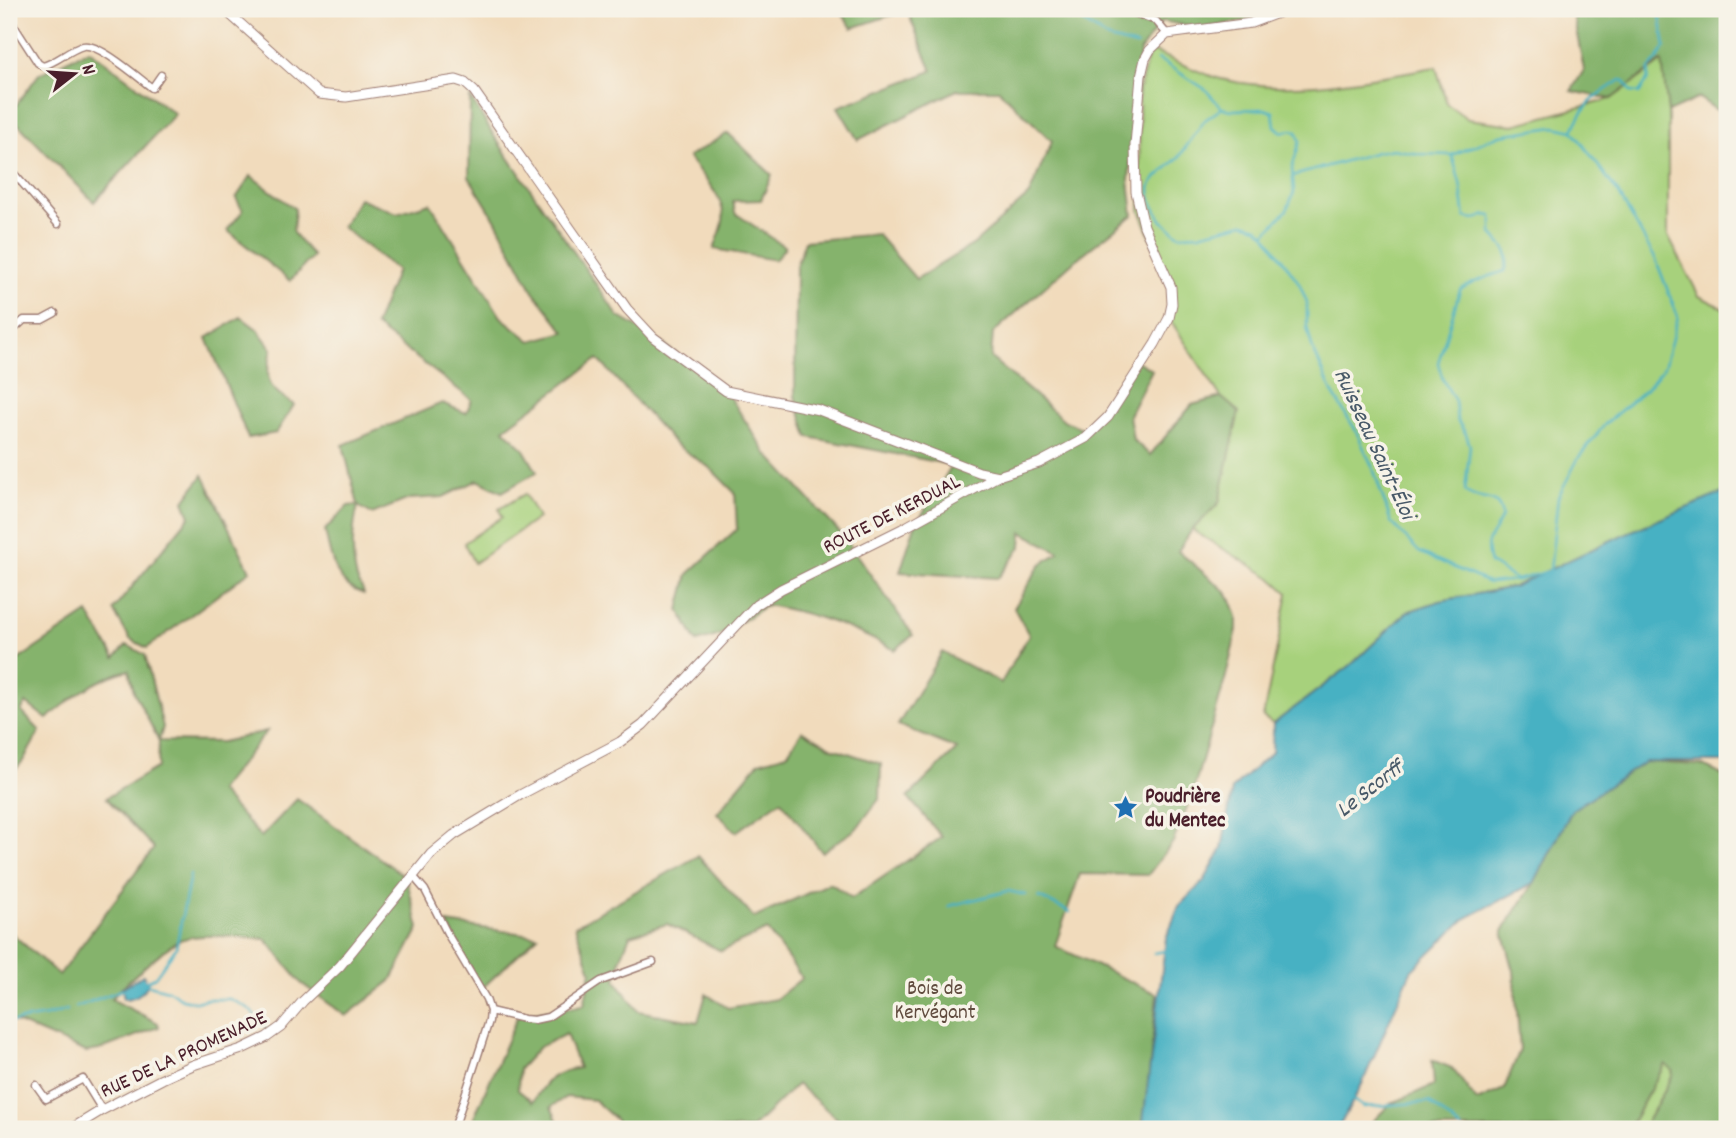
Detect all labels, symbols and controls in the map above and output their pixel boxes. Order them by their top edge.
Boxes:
north arrow [38,38,108,108]
text: N [73,62,101,78]
water label: Ruisseau Saint-Éloi [1323,364,1424,529]
street label: ROUTE DE KERDUAL [818,468,967,563]
water label: Le Scorff [1330,751,1414,827]
place label: Poudrière du Mentec [1145,783,1226,837]
place icon: Poudrière du Mentec [1111,793,1139,821]
park label: Bois de Kervégant [894,975,976,1029]
street label: RUE DE LA PROMENADE [96,1004,273,1107]

